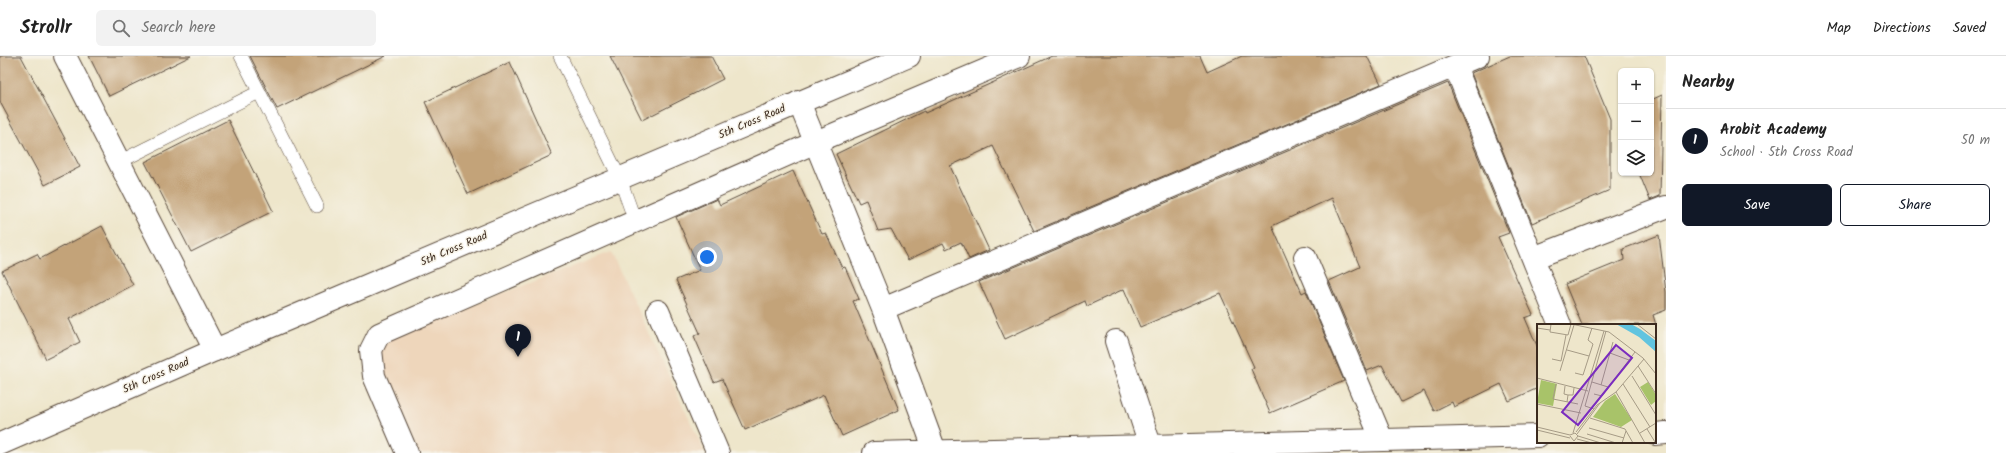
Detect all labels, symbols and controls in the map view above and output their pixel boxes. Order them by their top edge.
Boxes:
search box [96,10,376,46]
text: Strollr [20,13,72,43]
text: Search here [142,16,216,40]
icon: search [110,17,132,39]
text: Map [1826,17,1851,39]
text: Directions [1873,17,1931,39]
text: Saved [1953,17,1986,39]
map controls [1618,68,1654,176]
button: + [1618,68,1654,104]
text: Nearby [1682,69,1734,96]
street label: 5th Cross Road [716,100,789,144]
button: − [1618,104,1654,140]
text: Arobit Academy [1720,118,1827,142]
text: 1 [1693,130,1697,151]
text: 50 m [1961,130,1990,151]
button: layers [1618,140,1654,176]
text: School · 5th Cross Road [1720,142,1853,163]
button: Save [1682,184,1832,226]
button: Share [1840,184,1990,226]
street label: 5th Cross Road [418,227,491,271]
your location [697,247,717,267]
pin: 1 [505,324,531,357]
inset map [1537,324,1656,443]
street label: 5th Cross Road [120,353,193,399]

